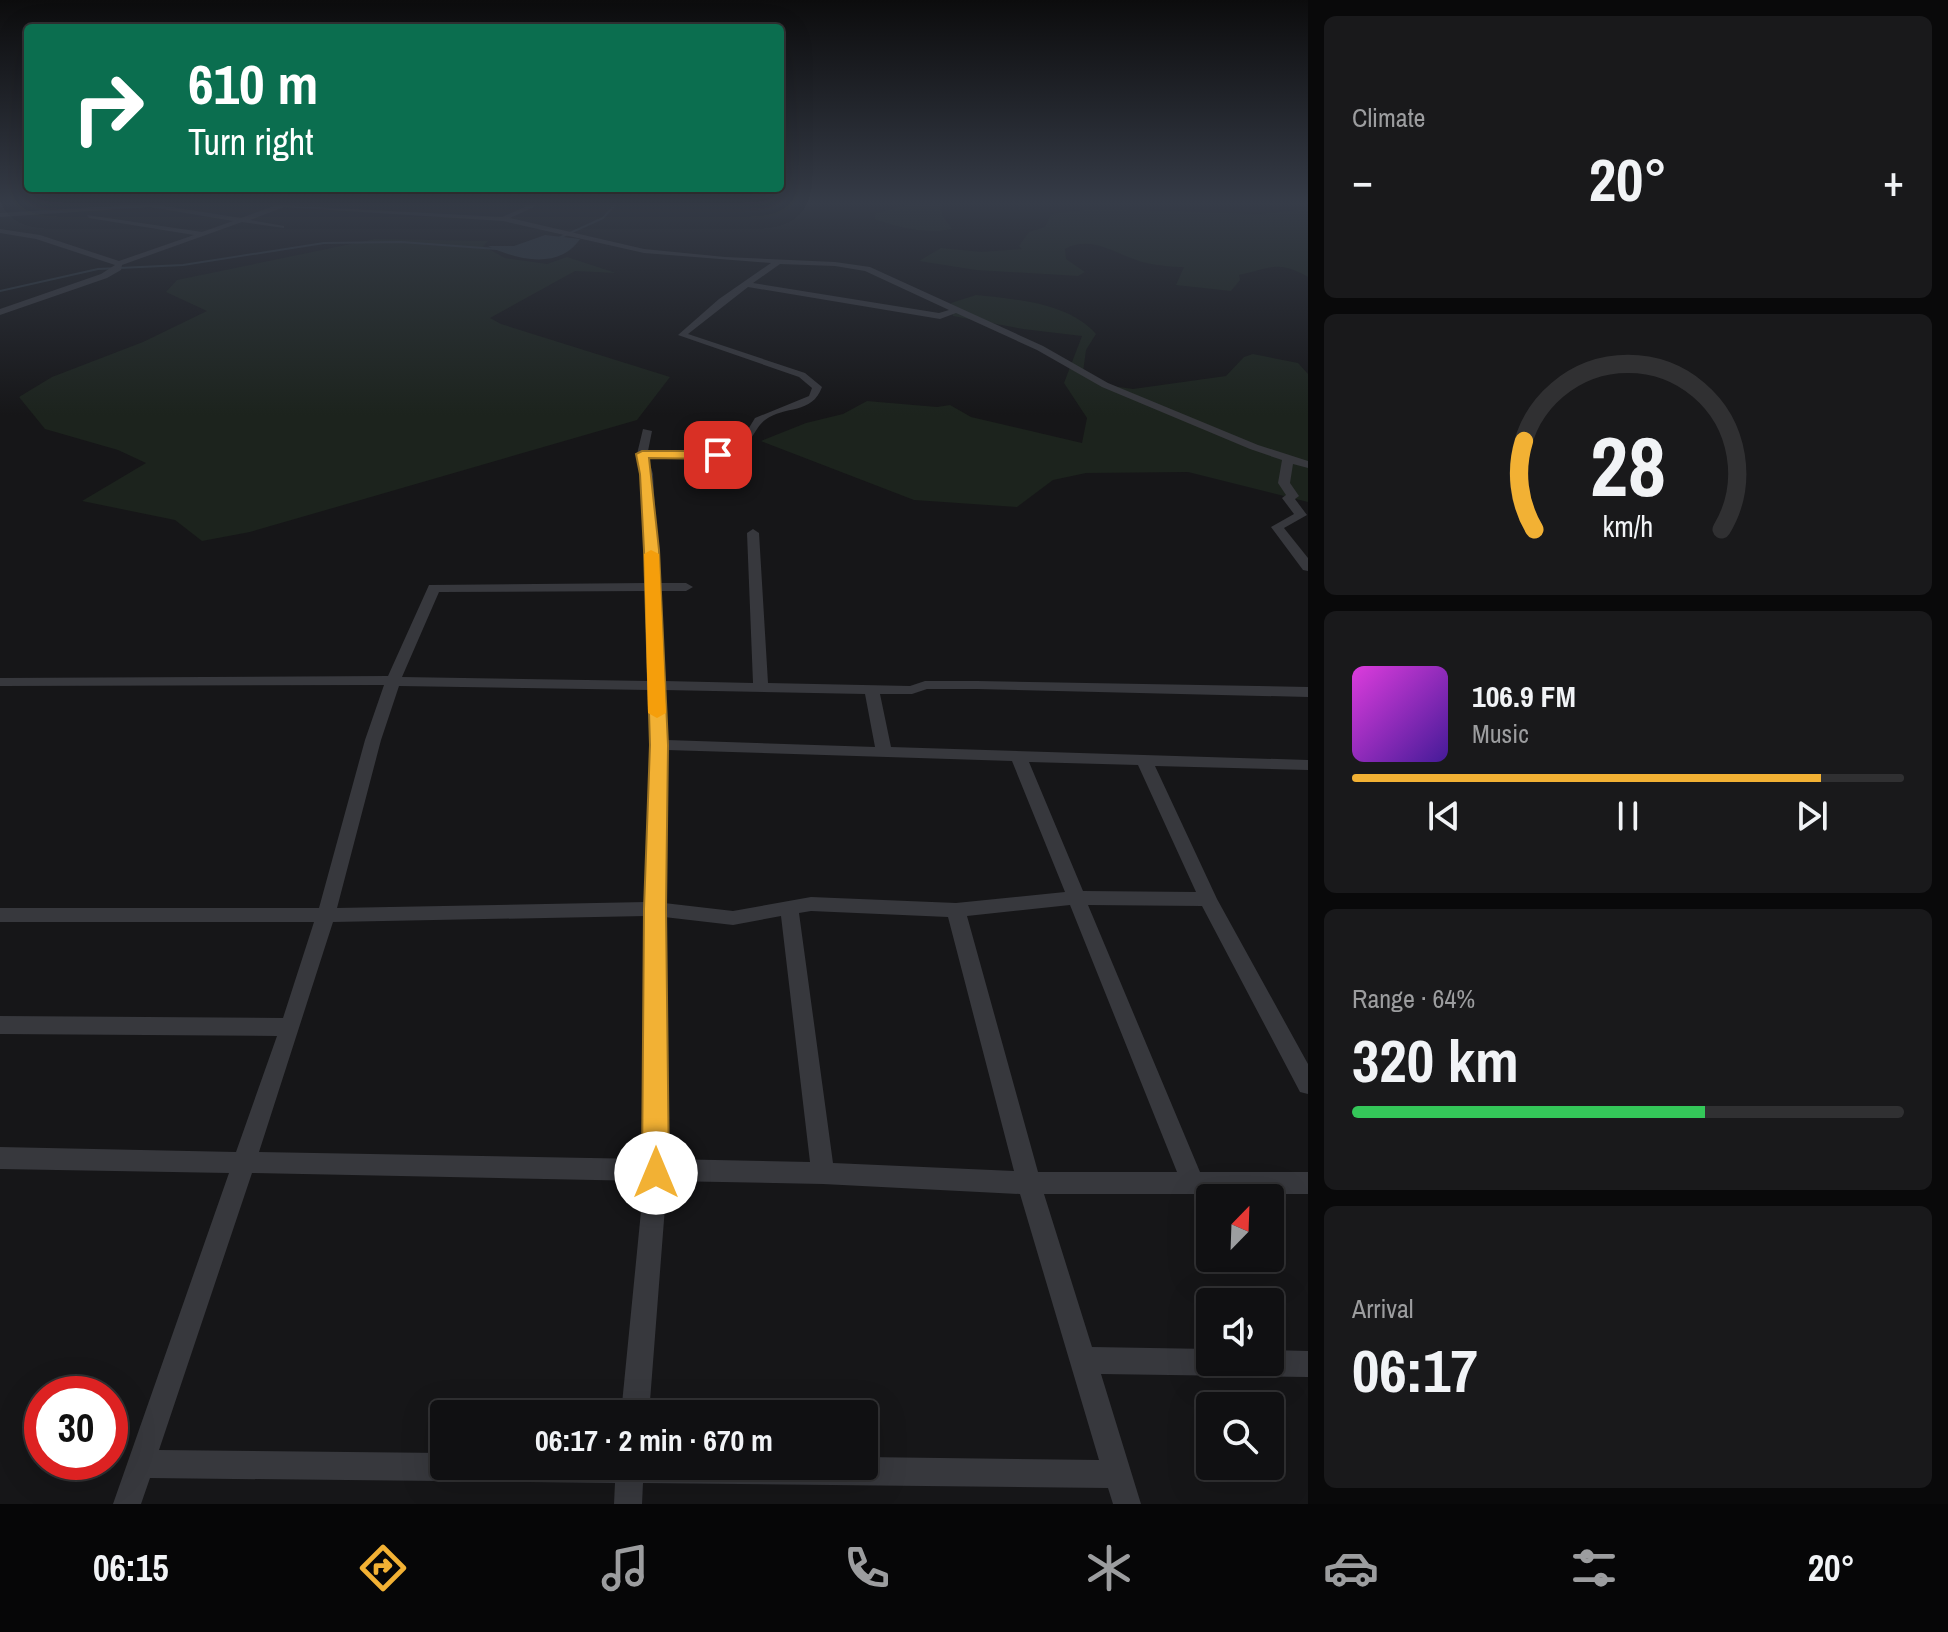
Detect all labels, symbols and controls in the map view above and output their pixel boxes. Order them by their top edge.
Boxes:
text: 610 m [188,46,318,121]
icon: right [56,56,160,160]
text: Climate [1352,100,1425,135]
text: Turn right [188,118,313,166]
text: 20° [1589,139,1667,220]
text: − [1352,150,1373,210]
text: + [1883,150,1904,210]
text: 28 [1590,410,1666,522]
pin [684,421,752,489]
icon: arrive [696,433,740,477]
text: km/h [1603,508,1653,547]
text: 106.9 FM [1472,676,1576,716]
text: Music [1472,716,1529,751]
icon: previous [1422,794,1466,838]
icon: pause [1606,794,1650,838]
icon: next [1790,794,1834,838]
text: Range · 64% [1352,981,1475,1016]
text: 320 km [1352,1020,1519,1101]
position arrow [614,1131,698,1215]
north arrow [1196,1184,1284,1272]
map controls [1196,1184,1284,1480]
button: sound [1196,1288,1284,1376]
text: Arrival [1352,1291,1414,1326]
text: 06:17 [1352,1330,1478,1411]
speed limit sign: 30 [24,1376,128,1480]
button: search [1196,1392,1284,1480]
text: 06:17 · 2 min · 670 m [535,1420,773,1460]
icon: directions [355,1540,411,1596]
icon: music [597,1540,653,1596]
icon: phone [839,1540,895,1596]
icon: climate [1081,1540,1137,1596]
icon: car [1323,1540,1379,1596]
icon: filters [1566,1540,1622,1596]
text: 06:15 [93,1544,169,1592]
text: 20° [1808,1544,1855,1592]

